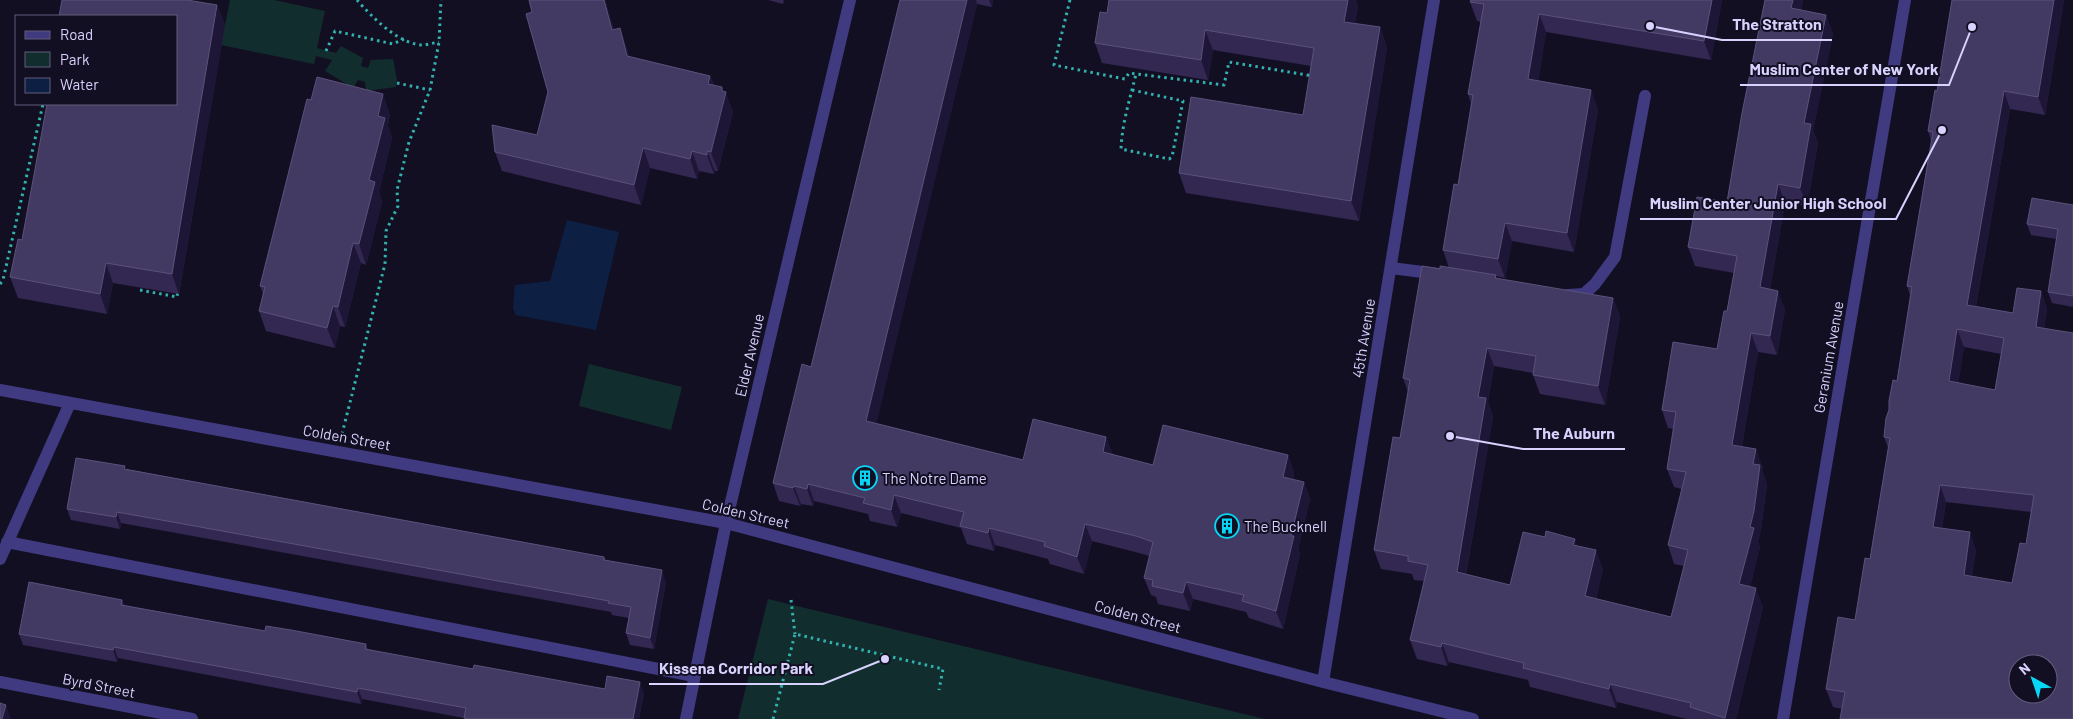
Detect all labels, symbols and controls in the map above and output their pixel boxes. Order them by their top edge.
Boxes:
callout: The Stratton [1722,9,1832,40]
text: The Stratton [1732,14,1822,33]
legend [15,15,178,105]
text: Road [60,25,93,43]
text: Park [60,50,90,68]
callout: Muslim Center of New York [1740,54,1949,85]
text: Muslim Center of New York [1750,59,1939,78]
text: Water [60,75,99,93]
callout: Muslim Center Junior High School [1640,188,1896,219]
text: Muslim Center Junior High School [1650,193,1886,212]
street label: 45th Avenue [1348,297,1378,379]
street label: Geranium Avenue [1809,300,1847,414]
street label: Elder Avenue [731,312,767,398]
callout: The Auburn [1523,418,1625,449]
street label: Colden Street [302,420,392,454]
text: The Auburn [1533,423,1615,442]
building icon: The Notre Dame [852,465,878,491]
place label: The Notre Dame [882,469,987,487]
street label: Colden Street [701,494,791,532]
building icon: The Bucknell [1214,513,1240,539]
place label: The Bucknell [1244,517,1327,535]
street label: Colden Street [1093,596,1183,636]
callout: Kissena Corridor Park [649,653,823,684]
north arrow [2008,654,2058,704]
text: Kissena Corridor Park [659,658,813,677]
text: N [2015,659,2033,678]
street label: Byrd Street [61,669,137,701]

